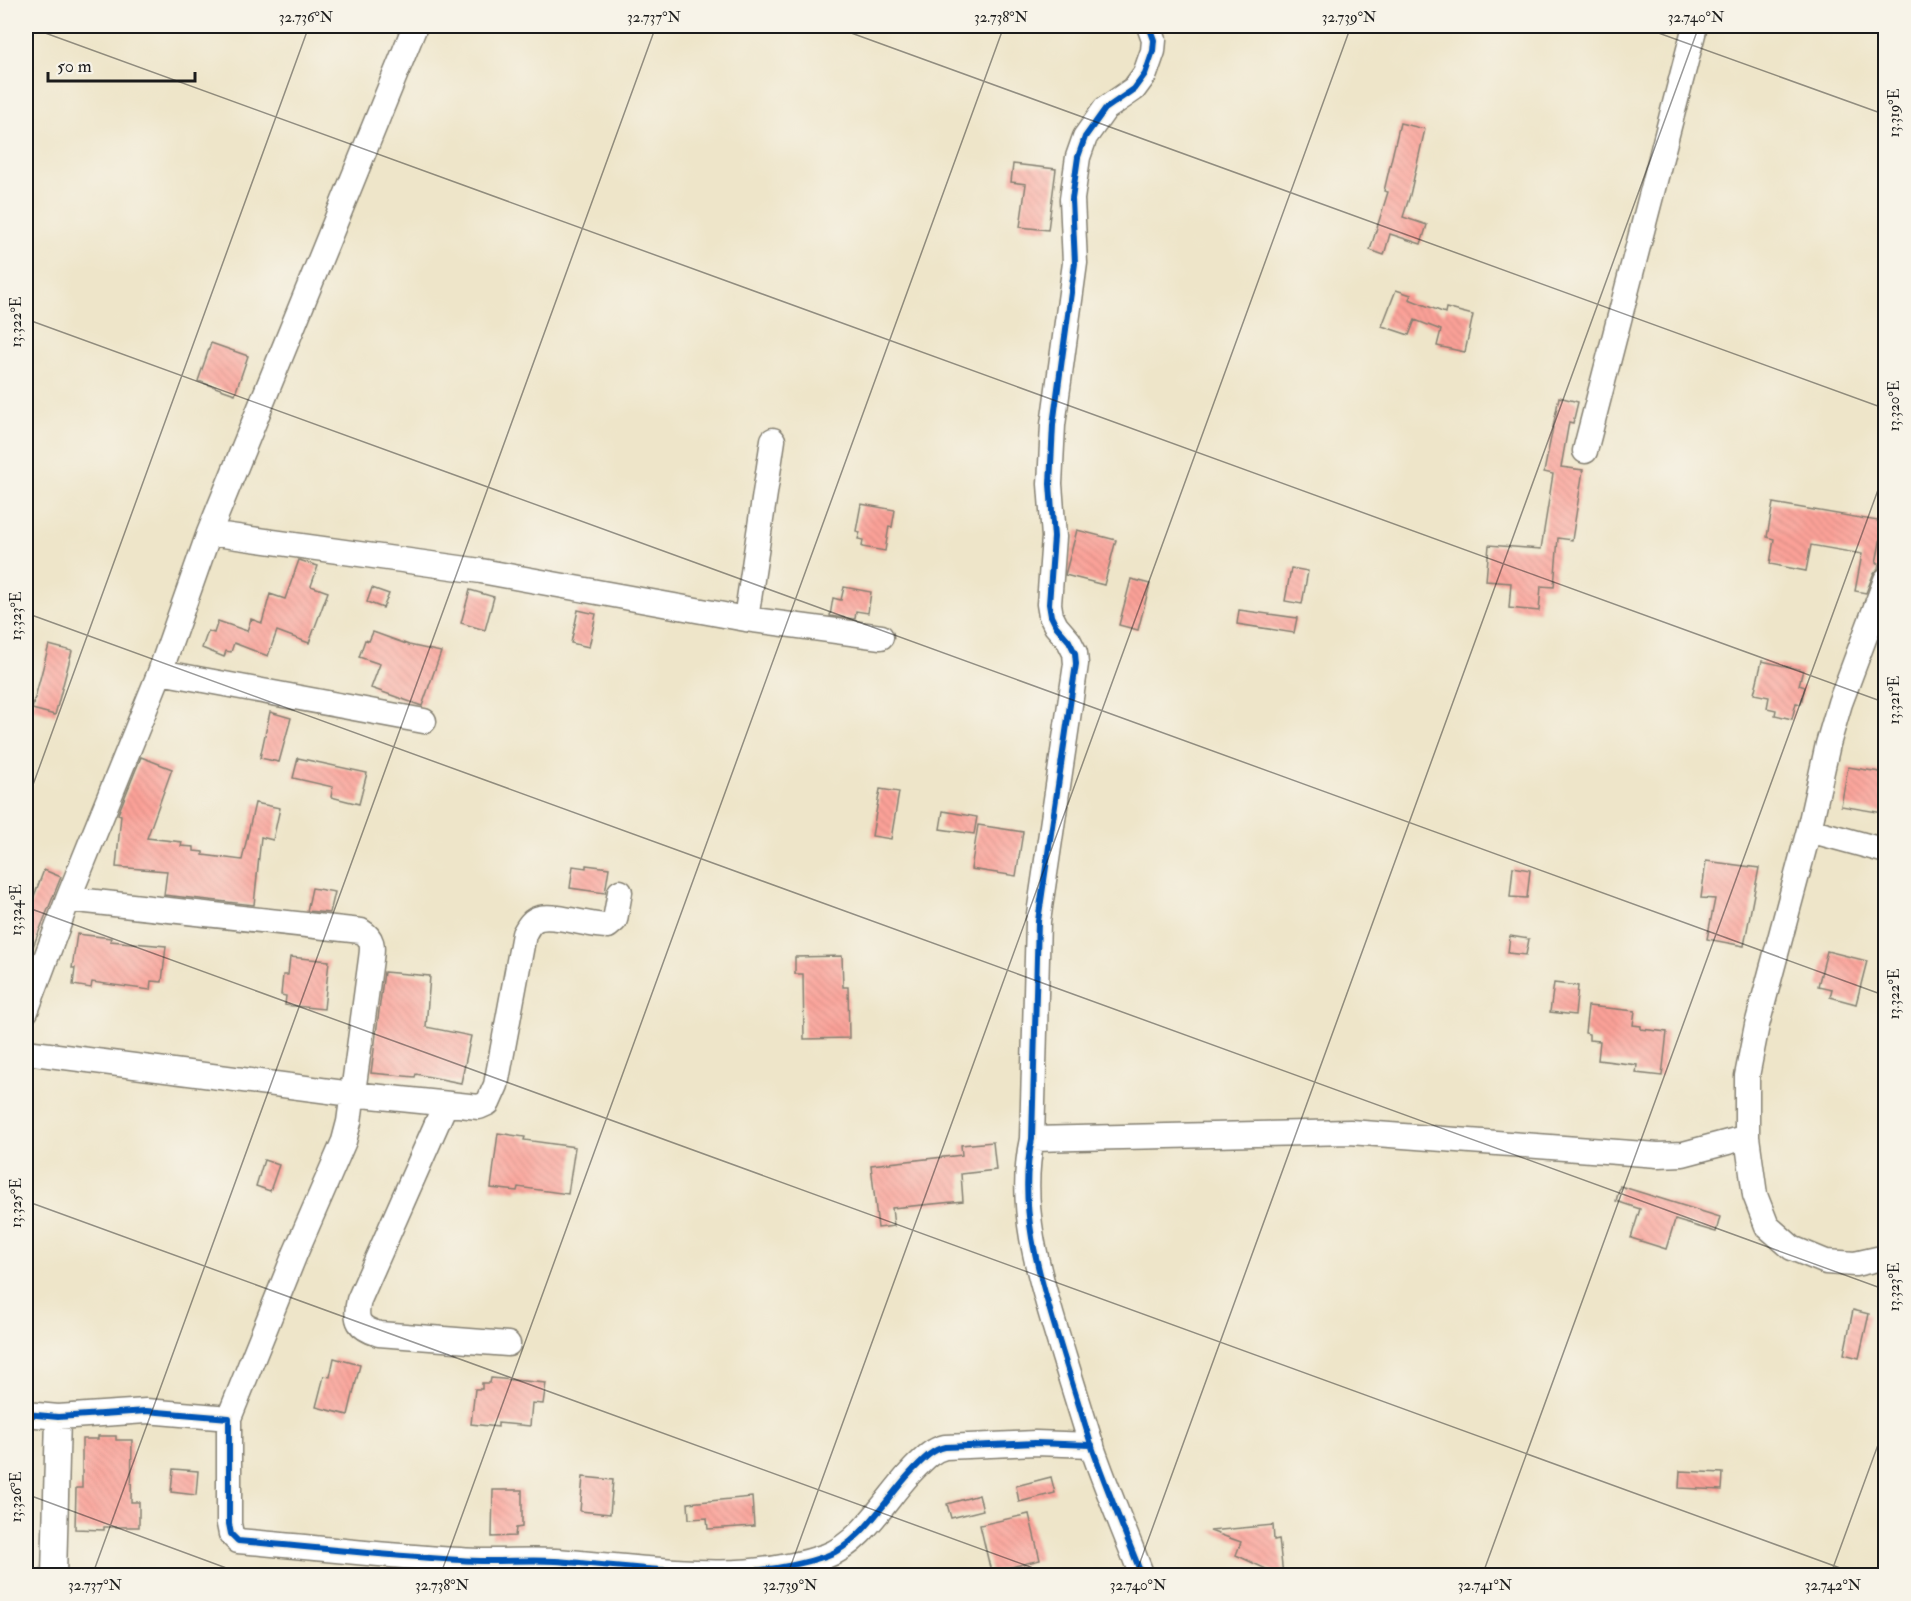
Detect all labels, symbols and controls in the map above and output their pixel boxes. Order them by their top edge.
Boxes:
text: 32.736°N [279,8,334,27]
text: 32.737°N [627,8,682,27]
text: 32.738°N [974,8,1029,27]
text: 32.739°N [1322,8,1377,27]
text: 32.740°N [1668,8,1725,27]
scale bar [48,45,195,83]
text: 50 m [57,55,92,78]
text: 13.319°E [1885,88,1904,137]
text: 13.322°E [7,296,26,348]
text: 13.320°E [1885,380,1904,432]
text: 13.323°E [7,591,26,641]
text: 13.321°E [1885,675,1904,724]
text: 13.324°E [7,884,26,936]
text: 13.322°E [1885,968,1904,1020]
text: 13.325°E [7,1178,26,1228]
text: 13.323°E [1885,1262,1904,1312]
text: 13.326°E [7,1471,26,1523]
text: 32.737°N [68,1576,123,1595]
text: 32.738°N [415,1576,470,1595]
text: 32.739°N [763,1576,818,1595]
text: 32.740°N [1110,1576,1167,1595]
text: 32.741°N [1458,1576,1513,1595]
text: 32.742°N [1805,1576,1862,1595]

